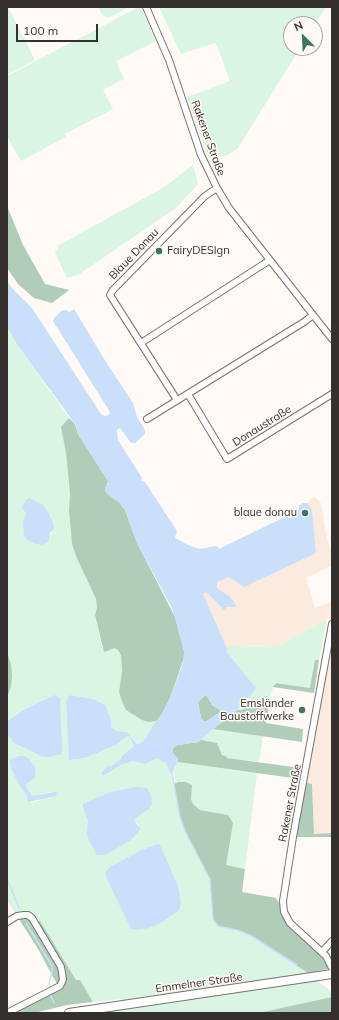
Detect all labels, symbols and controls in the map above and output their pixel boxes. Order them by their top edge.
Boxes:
scale bar [18,16,100,42]
north arrow [283,16,323,56]
text: N [292,18,305,34]
text: 100 m [23,23,58,38]
street label: Rakener Straße [188,99,228,177]
street label: Blaue Donau [106,226,162,282]
place label: FairyDESIgn [167,244,230,258]
marker: FairyDESIgn [154,246,164,256]
street label: Donaustraße [230,403,294,449]
place label: blaue donau [234,506,297,520]
marker: blaue donau [300,508,310,518]
place label: Emsländer Baustoffwerke [220,697,294,723]
marker: Emsländer Baustoffwerke [297,705,307,715]
street label: Rakener Straße [276,763,304,843]
street label: Emmelner Straße [155,970,243,996]

